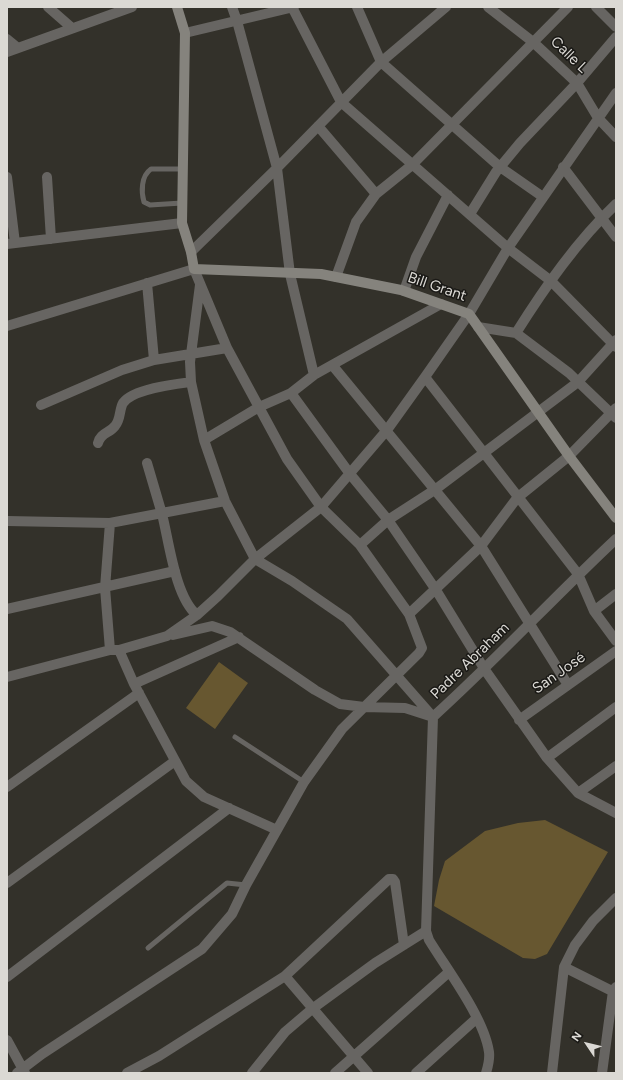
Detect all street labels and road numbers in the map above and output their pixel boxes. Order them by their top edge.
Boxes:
street label: Calle L [547,33,591,77]
street label: Bill Grant [405,269,469,305]
street label: Padre Abraham [427,619,513,703]
street label: San José [529,648,589,698]

